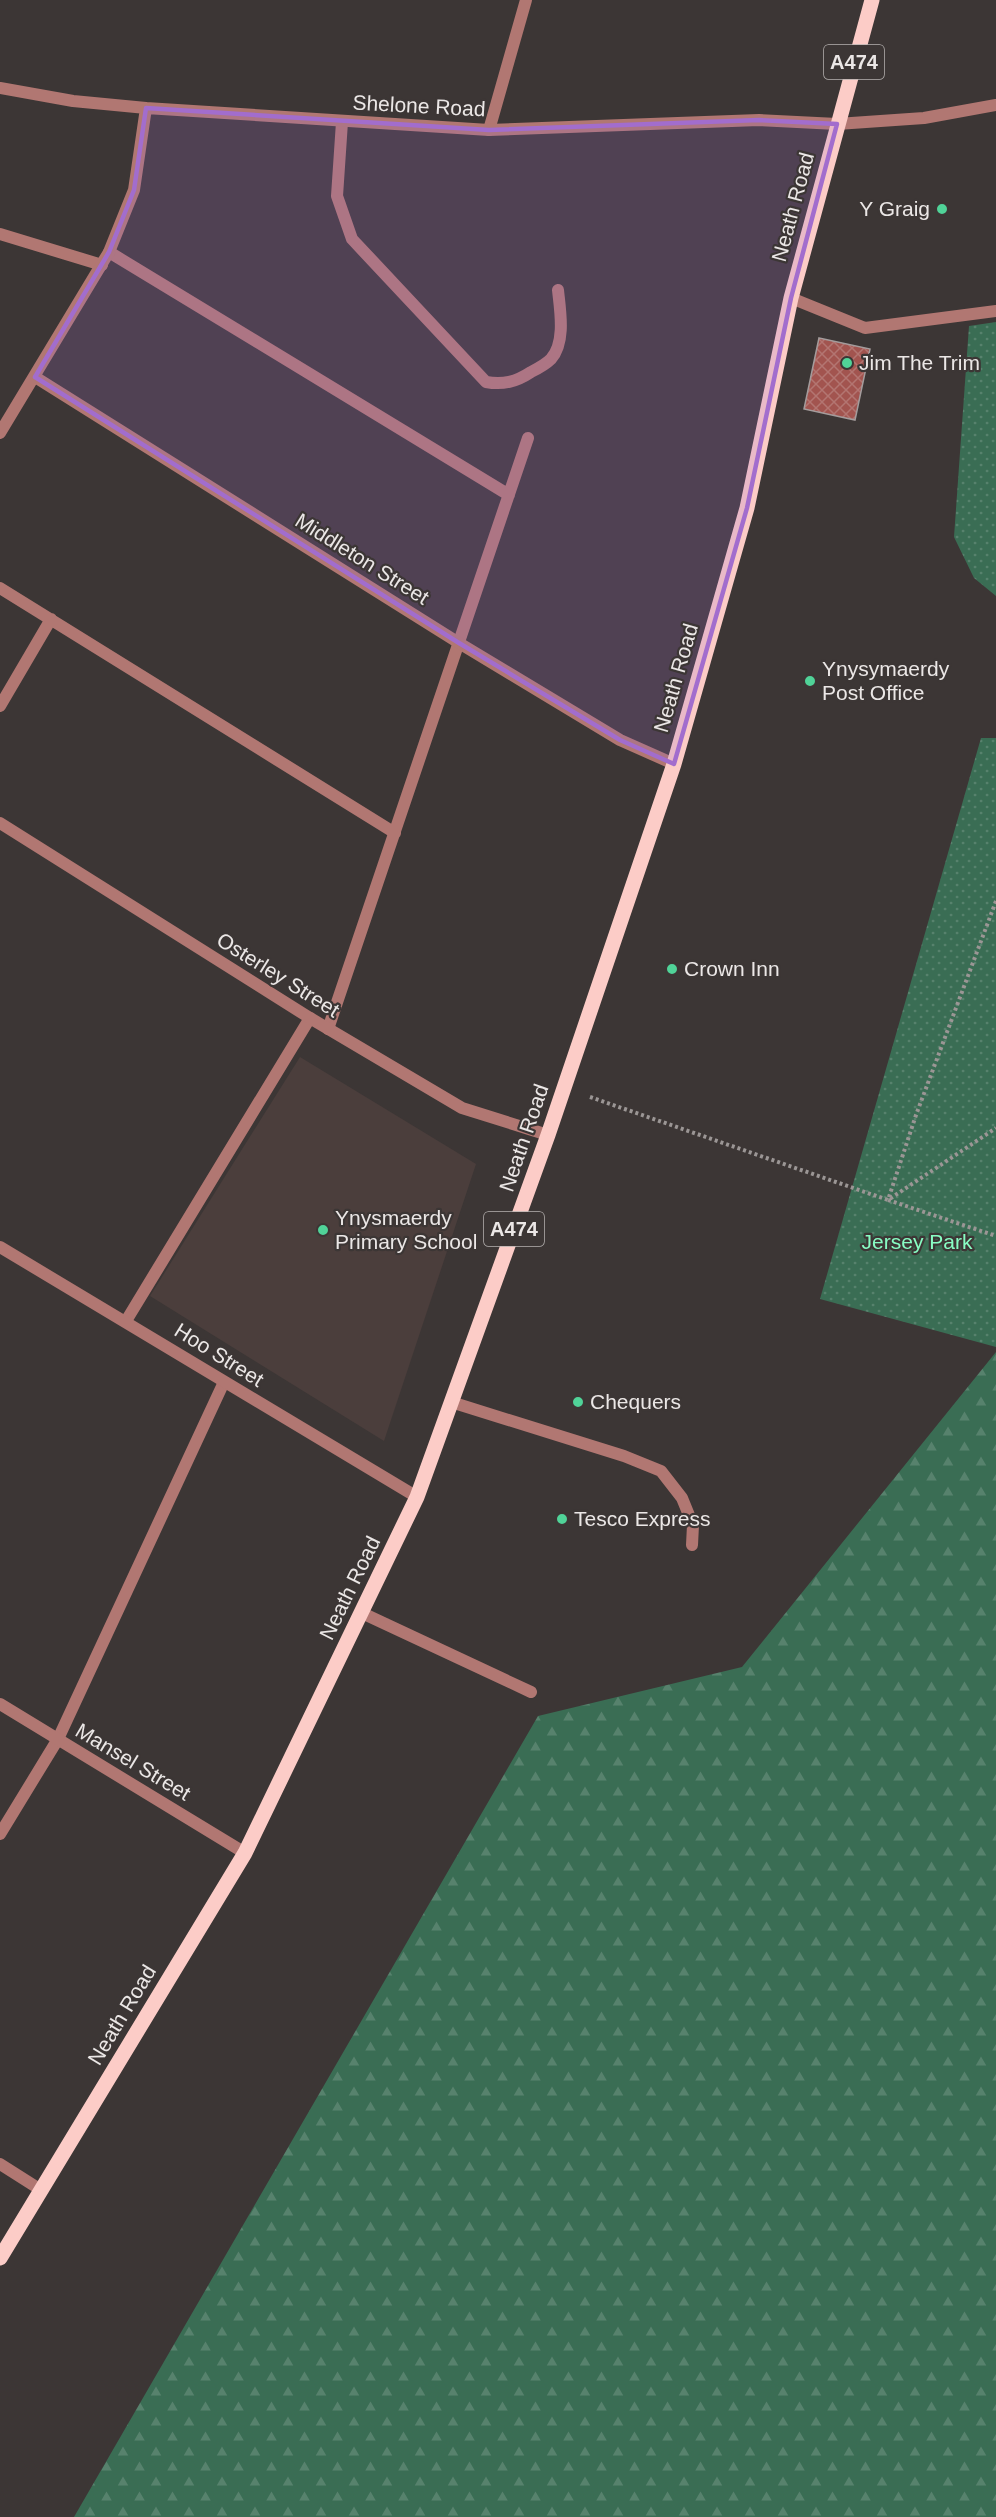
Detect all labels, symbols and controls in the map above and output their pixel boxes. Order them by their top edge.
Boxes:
road number: A474 [824,45,884,79]
street label: Shelone Road [352,91,486,120]
street label: Neath Road [767,150,818,264]
place label: Y Graig [859,197,930,220]
marker: Y Graig [935,202,949,216]
place label: Jim The Trim [859,351,980,374]
marker: Jim The Trim [840,356,854,370]
street label: Middleton Street [291,508,433,609]
street label: Neath Road [649,621,702,735]
place label: Ynysymaerdy Post Office [822,657,950,704]
marker: Ynysymaerdy Post Office [803,674,817,688]
street label: Osterley Street [213,928,344,1022]
place label: Crown Inn [684,957,780,980]
marker: Crown Inn [665,962,679,976]
street label: Neath Road [494,1081,553,1195]
place label: Ynysmaerdy Primary School [335,1206,477,1253]
road number: A474 [484,1212,544,1246]
marker: Ynysmaerdy Primary School [316,1223,330,1237]
park label: Jersey Park [862,1230,973,1253]
street label: Hoo Street [171,1318,268,1391]
place label: Chequers [590,1390,681,1413]
marker: Chequers [571,1395,585,1409]
place label: Tesco Express [574,1507,711,1530]
marker: Tesco Express [555,1512,569,1526]
street label: Neath Road [315,1532,384,1643]
street label: Mansel Street [72,1718,195,1805]
street label: Neath Road [83,1961,160,2069]

